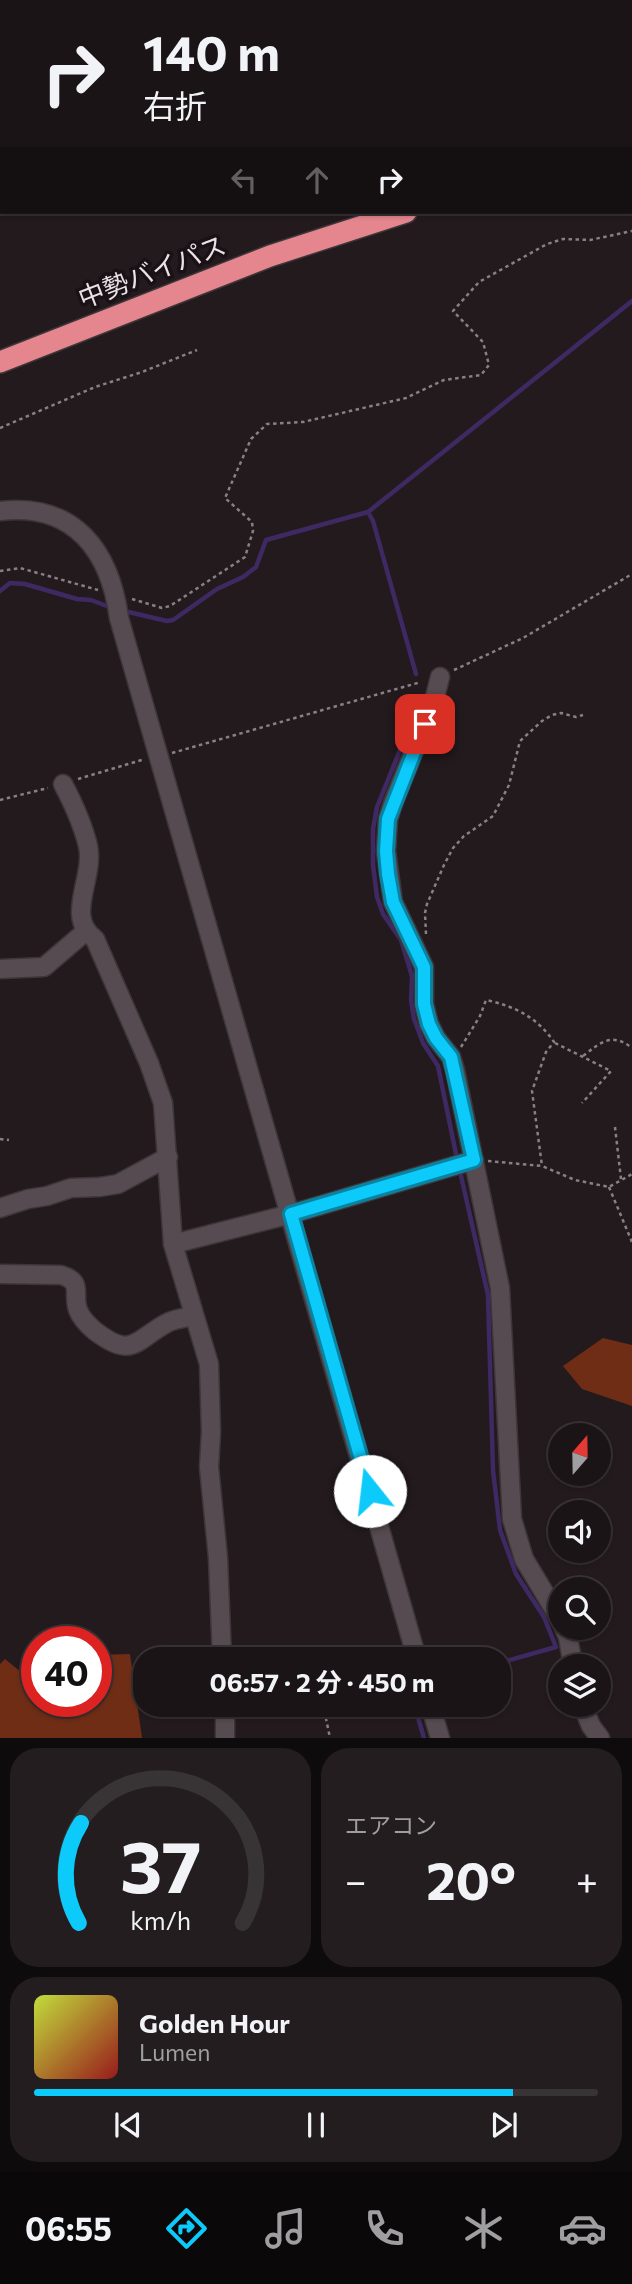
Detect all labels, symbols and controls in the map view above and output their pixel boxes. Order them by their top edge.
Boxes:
text: 140 m [143,21,280,81]
icon: right [28,28,119,119]
text: 右折 [143,85,207,125]
icon: left [225,161,263,199]
icon: ahead [298,161,336,199]
icon: right [371,161,409,199]
street label: 中勢バイパス [73,228,230,313]
pin [395,694,455,754]
icon: arrive [406,705,444,743]
north arrow [548,1423,611,1486]
map controls [548,1423,611,1717]
position arrow [333,1454,407,1528]
button: sound [548,1500,611,1563]
button: search [548,1577,611,1640]
speed limit sign: 40 [21,1626,112,1717]
button: layers [548,1654,611,1717]
text: 06:57 · 2 分 · 450 m [209,1666,435,1697]
text: エアコン [345,1811,437,1839]
text: 37 [120,1820,201,1909]
text: 20° [426,1847,516,1911]
text: − [345,1856,367,1903]
text: + [576,1856,598,1903]
text: km/h [130,1905,191,1935]
text: Golden Hour [139,2007,290,2038]
text: Lumen [139,2038,210,2066]
icon: previous [109,2106,147,2144]
icon: pause [297,2106,335,2144]
icon: next [485,2106,523,2144]
icon: directions [162,2204,211,2253]
icon: music [261,2204,310,2253]
icon: phone [360,2204,409,2253]
icon: climate [459,2204,508,2253]
icon: car [558,2204,607,2253]
text: 06:55 [25,2208,112,2248]

